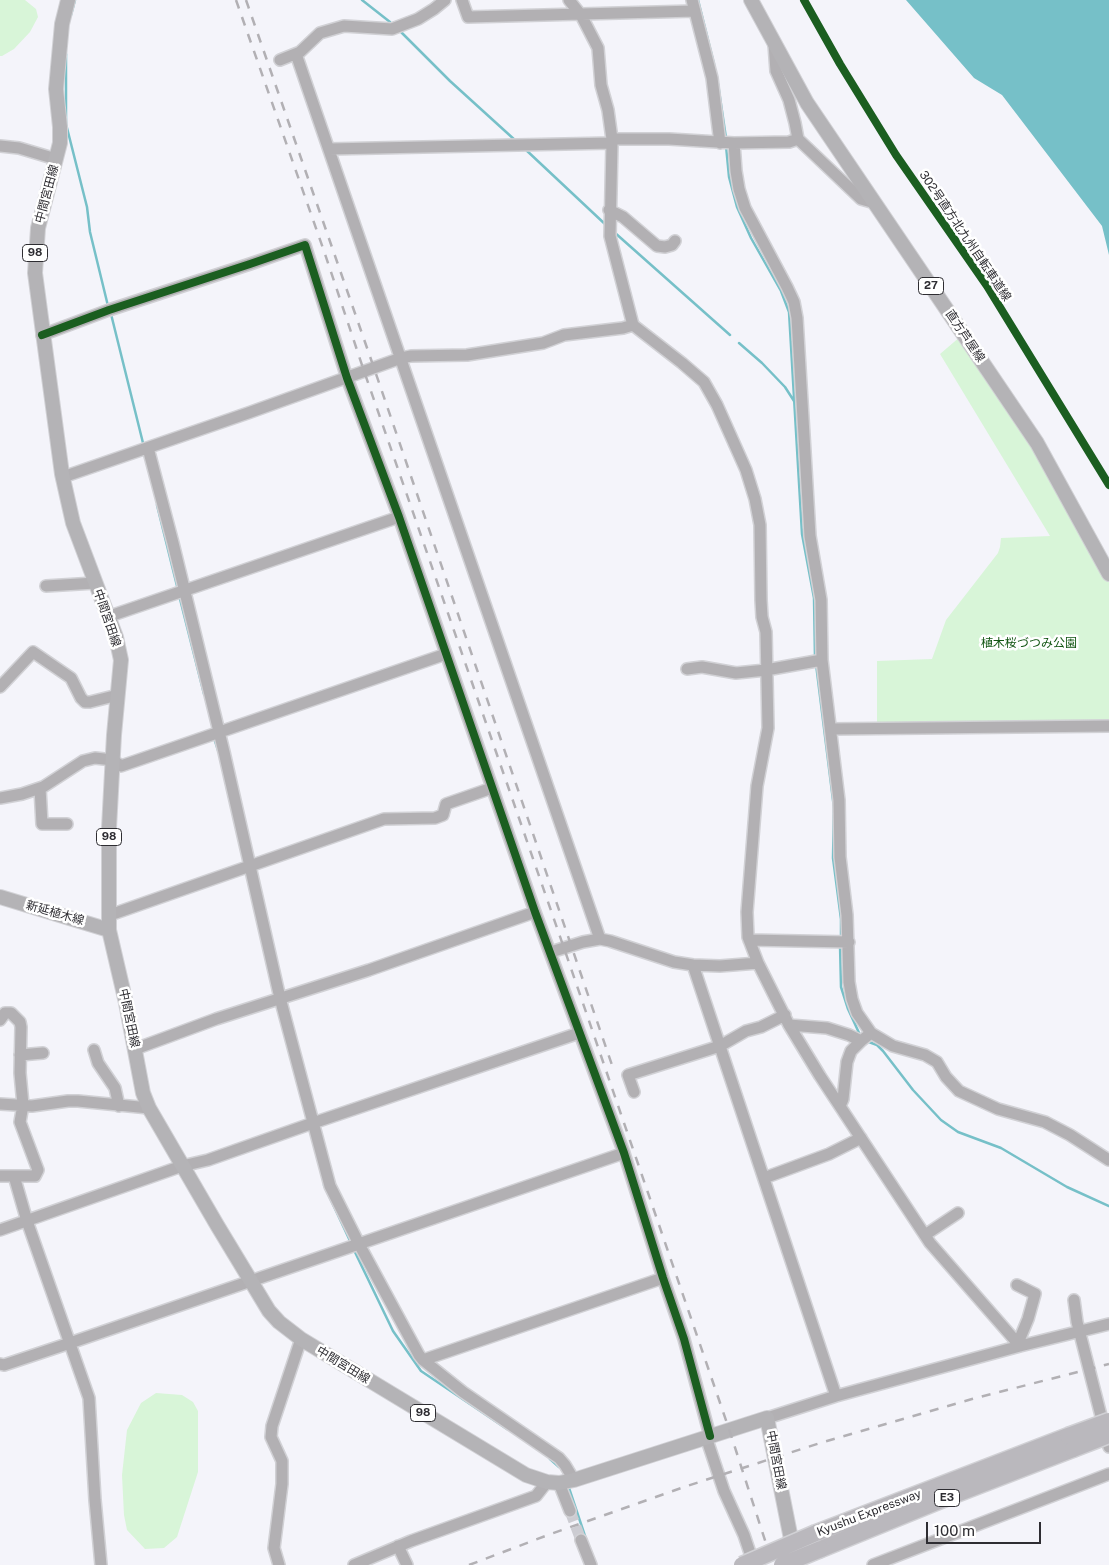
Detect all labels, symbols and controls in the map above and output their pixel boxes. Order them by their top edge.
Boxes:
street label: 中間宮田線 [32,163,62,225]
street label: 302号直方北九州自転車道線 [916,168,1014,304]
road number: 98 [22,244,48,262]
road number: 27 [918,278,944,294]
street label: 直方芦屋線 [942,307,988,365]
street label: 中間宮田線 [90,587,124,649]
park label: 植木桜づつみ公園 [981,636,1077,650]
road number: 98 [96,829,122,846]
street label: 新延植木線 [24,898,86,928]
street label: 中間宮田線 [116,987,142,1049]
street label: 中間宮田線 [314,1343,372,1387]
road number: 98 [410,1405,436,1422]
street label: 中間宮田線 [763,1429,789,1491]
street label: Kyushu Expressway [815,1486,923,1540]
road number: E3 [934,1490,960,1506]
scale bar [929,1512,1044,1544]
text: 100 m [934,1522,975,1539]

